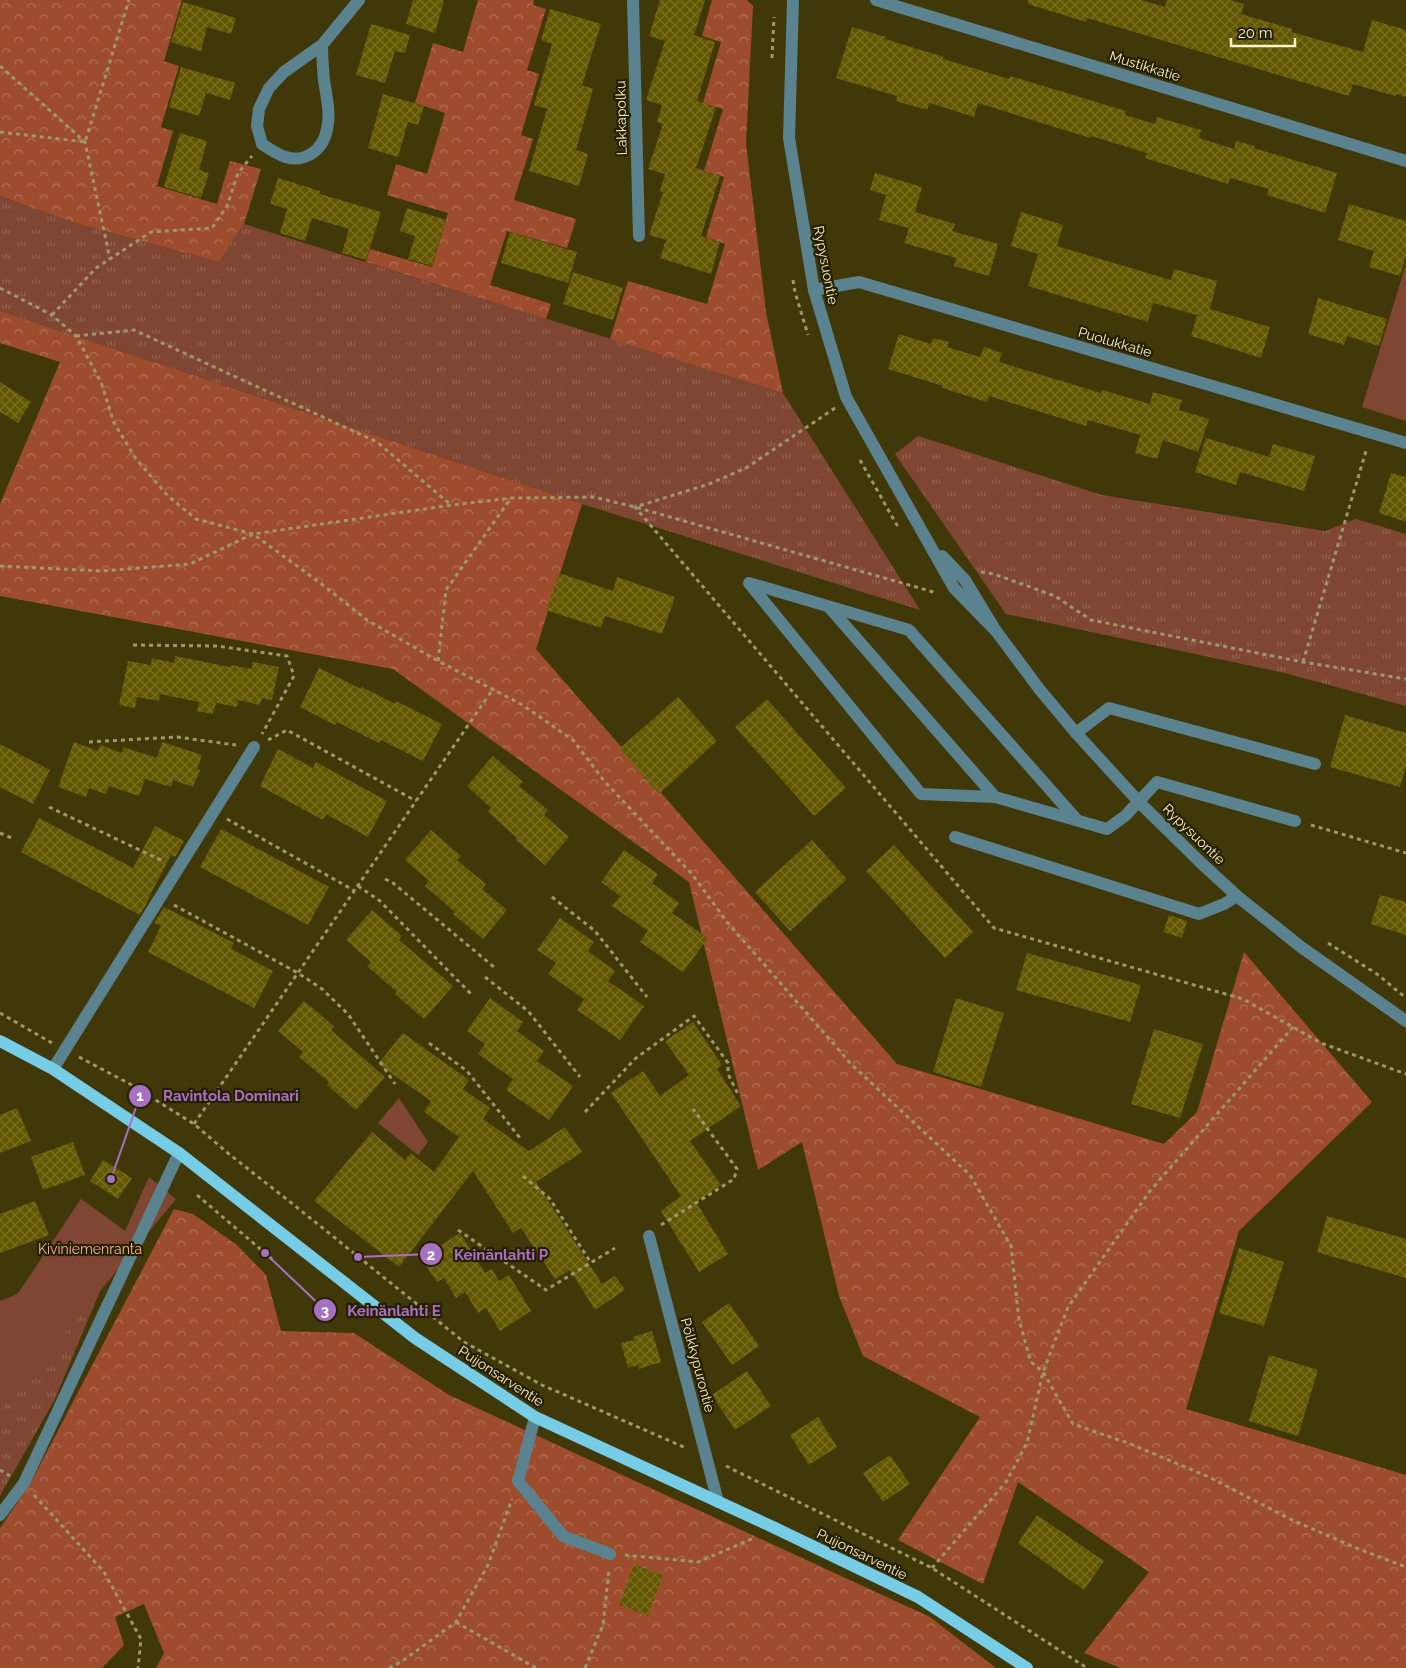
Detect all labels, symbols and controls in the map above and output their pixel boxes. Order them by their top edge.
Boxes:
scale bar [1231,15,1295,47]
text: 20 m [1238,24,1273,42]
street label: Mustikkatie [1108,48,1182,84]
street label: Lakkapolku [612,80,630,156]
street label: Rypysuontie [811,224,841,306]
street label: Puolukkatie [1076,324,1154,360]
street label: Rypysuontie [1160,800,1228,868]
callout: Ravintola Dominari [128,1081,309,1111]
text: 1 [136,1087,144,1105]
text: Ravintola Dominari [163,1087,299,1105]
callout: Keinänlahti P [419,1239,558,1269]
park label: Kiviniemenranta [38,1241,142,1257]
text: 2 [427,1246,435,1264]
text: Keinänlahti P [454,1246,549,1264]
callout: Keinänlahti E [312,1295,451,1325]
text: 3 [321,1302,329,1320]
text: Keinänlahti E [347,1302,441,1320]
street label: Pölkkypurontie [678,1316,718,1414]
street label: Puijonsarventie [455,1342,547,1410]
street label: Puijonsarventie [814,1525,910,1583]

